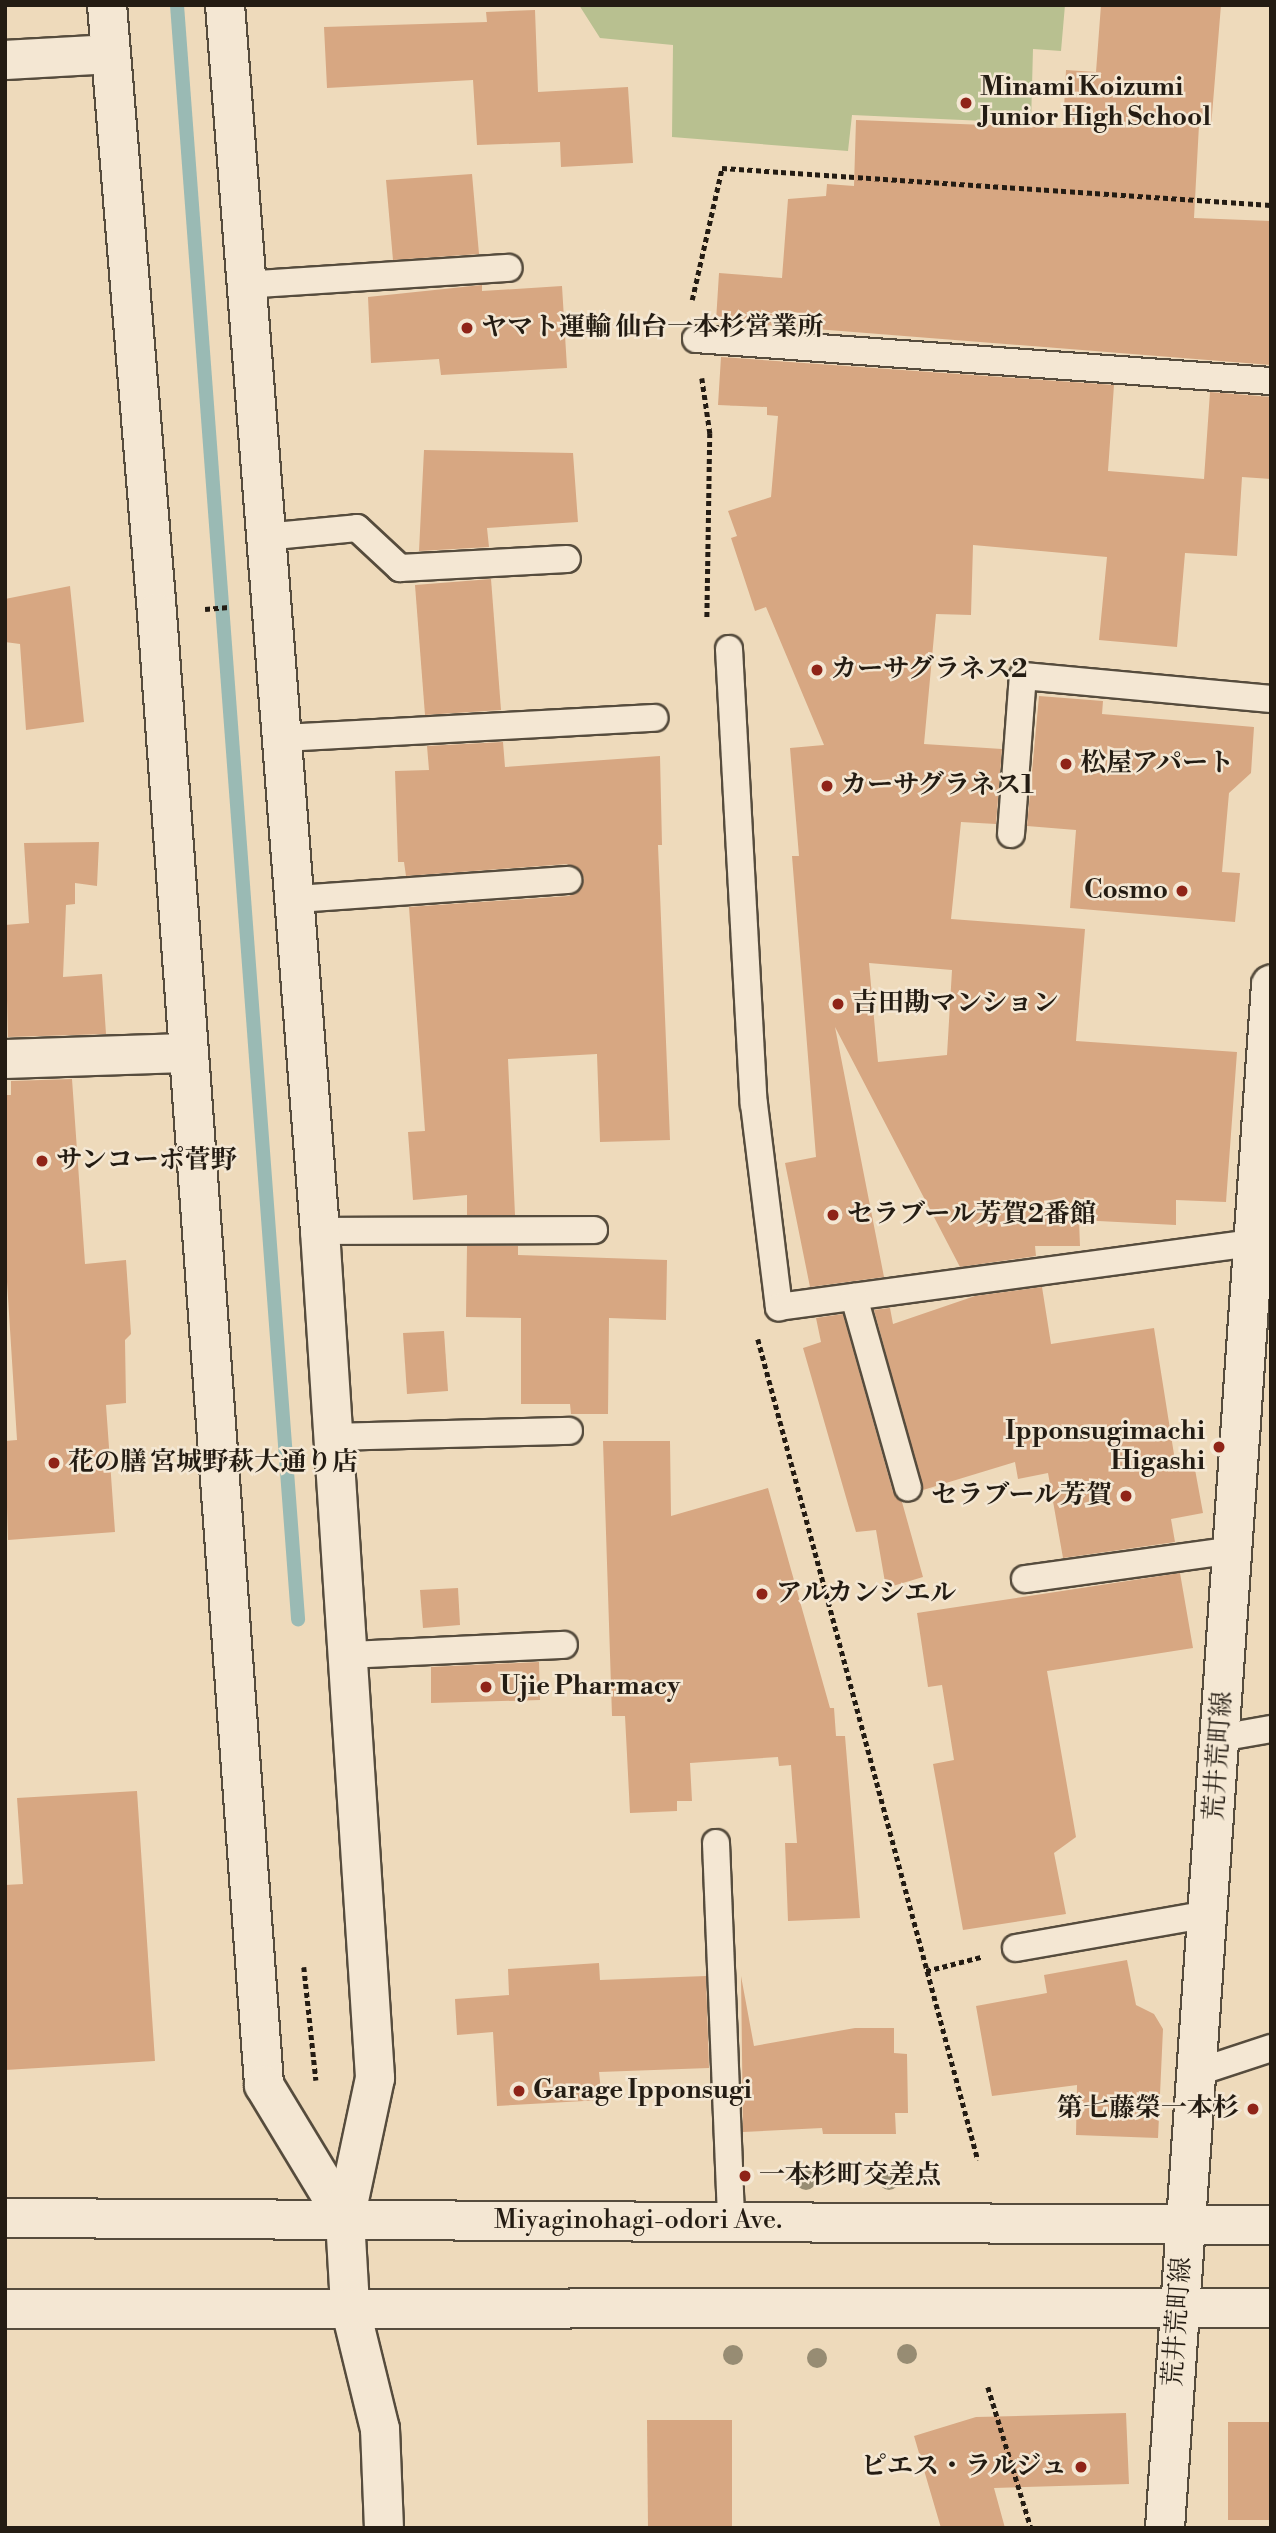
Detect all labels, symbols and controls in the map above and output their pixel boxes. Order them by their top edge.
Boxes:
place label: Minami Koizumi Junior High School [980,72,1211,134]
marker: Minami Koizumi Junior High School [958,95,974,111]
place label: ヤマト運輸 仙台一本杉営業所 [481,312,823,344]
marker: ヤマト運輸 仙台一本杉営業所 [459,320,475,336]
place label: カーサグラネス2 [831,654,1029,686]
marker: カーサグラネス2 [809,662,825,678]
place label: 松屋アパート [1080,748,1236,780]
marker: 松屋アパート [1058,756,1074,772]
place label: カーサグラネス1 [841,770,1035,802]
marker: カーサグラネス1 [819,778,835,794]
place label: Cosmo [1084,875,1168,907]
marker: Cosmo [1174,883,1190,899]
place label: 吉田勘マンション [852,988,1060,1020]
marker: 吉田勘マンション [830,996,846,1012]
place label: サンコーポ菅野 [56,1145,238,1177]
marker: サンコーポ菅野 [34,1153,50,1169]
place label: セラブール芳賀2番館 [847,1199,1096,1231]
marker: セラブール芳賀2番館 [825,1207,841,1223]
place label: Ipponsugimachi Higashi [1005,1416,1205,1478]
marker: Ipponsugimachi Higashi [1211,1439,1227,1455]
place label: 花の膳 宮城野萩大通り店 [68,1447,358,1479]
marker: 花の膳 宮城野萩大通り店 [46,1455,62,1471]
place label: セラブール芳賀 [931,1480,1112,1512]
marker: セラブール芳賀 [1118,1488,1134,1504]
place label: アルカンシエル [776,1578,958,1610]
marker: アルカンシエル [754,1586,770,1602]
place label: Ujie Pharmacy [500,1671,680,1703]
marker: Ujie Pharmacy [478,1679,494,1695]
street label: 荒井荒町線 [1199,1690,1239,1822]
place label: Garage Ipponsugi [533,2075,752,2107]
marker: Garage Ipponsugi [511,2083,527,2099]
place label: 第七藤榮一本杉 [1057,2093,1239,2125]
marker: 第七藤榮一本杉 [1245,2101,1261,2117]
place label: 一本杉町交差点 [759,2160,941,2192]
marker: 一本杉町交差点 [737,2168,753,2184]
street label: Miyaginohagi-odori Ave. [494,2205,782,2237]
street label: 荒井荒町線 [1158,2256,1198,2388]
place label: ピエス・ラルジュ [859,2451,1067,2483]
marker: ピエス・ラルジュ [1073,2459,1089,2475]

